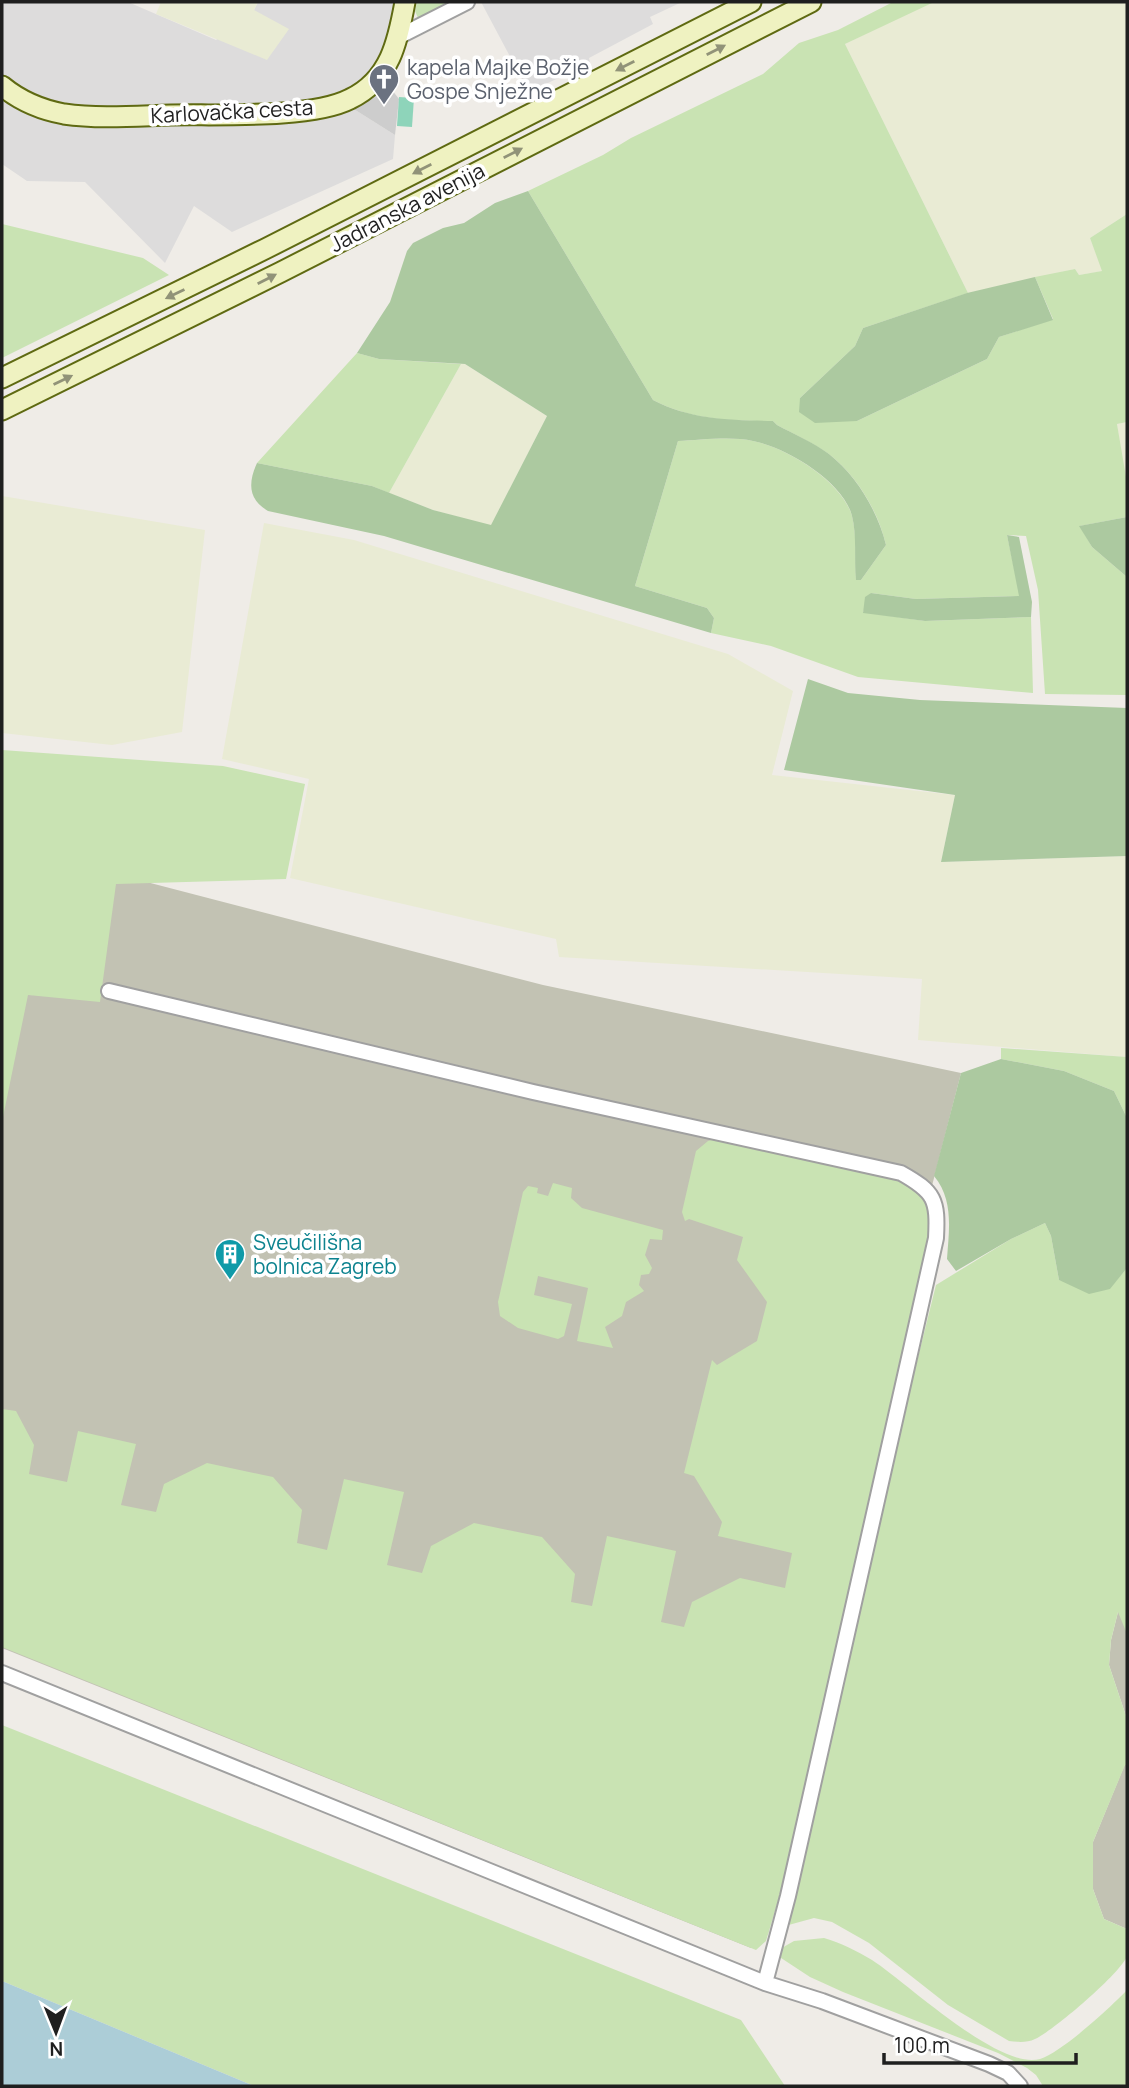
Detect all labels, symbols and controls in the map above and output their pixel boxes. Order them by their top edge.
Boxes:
one-way arrow [706,44,726,55]
place label: kapela Majke Božje Gospe Snježne [407,53,589,105]
one-way arrow [615,61,635,72]
church icon: kapela Majke Božje Gospe Snježne [367,62,401,106]
street label: Karlovačka cesta [150,93,314,129]
one-way arrow [503,147,523,159]
street label: Jadranska avenija [325,156,489,258]
one-way arrow [412,164,432,175]
one-way arrow [257,273,277,284]
one-way arrow [165,288,185,300]
one-way arrow [53,374,73,386]
place label: Sveučilišna bolnica Zagreb [253,1228,397,1280]
building icon: Sveučilišna bolnica Zagreb [213,1237,247,1281]
north arrow [21,1997,91,2067]
scale bar [884,2022,1076,2066]
text: 100 m [894,2031,950,2059]
text: N [49,2036,63,2062]

